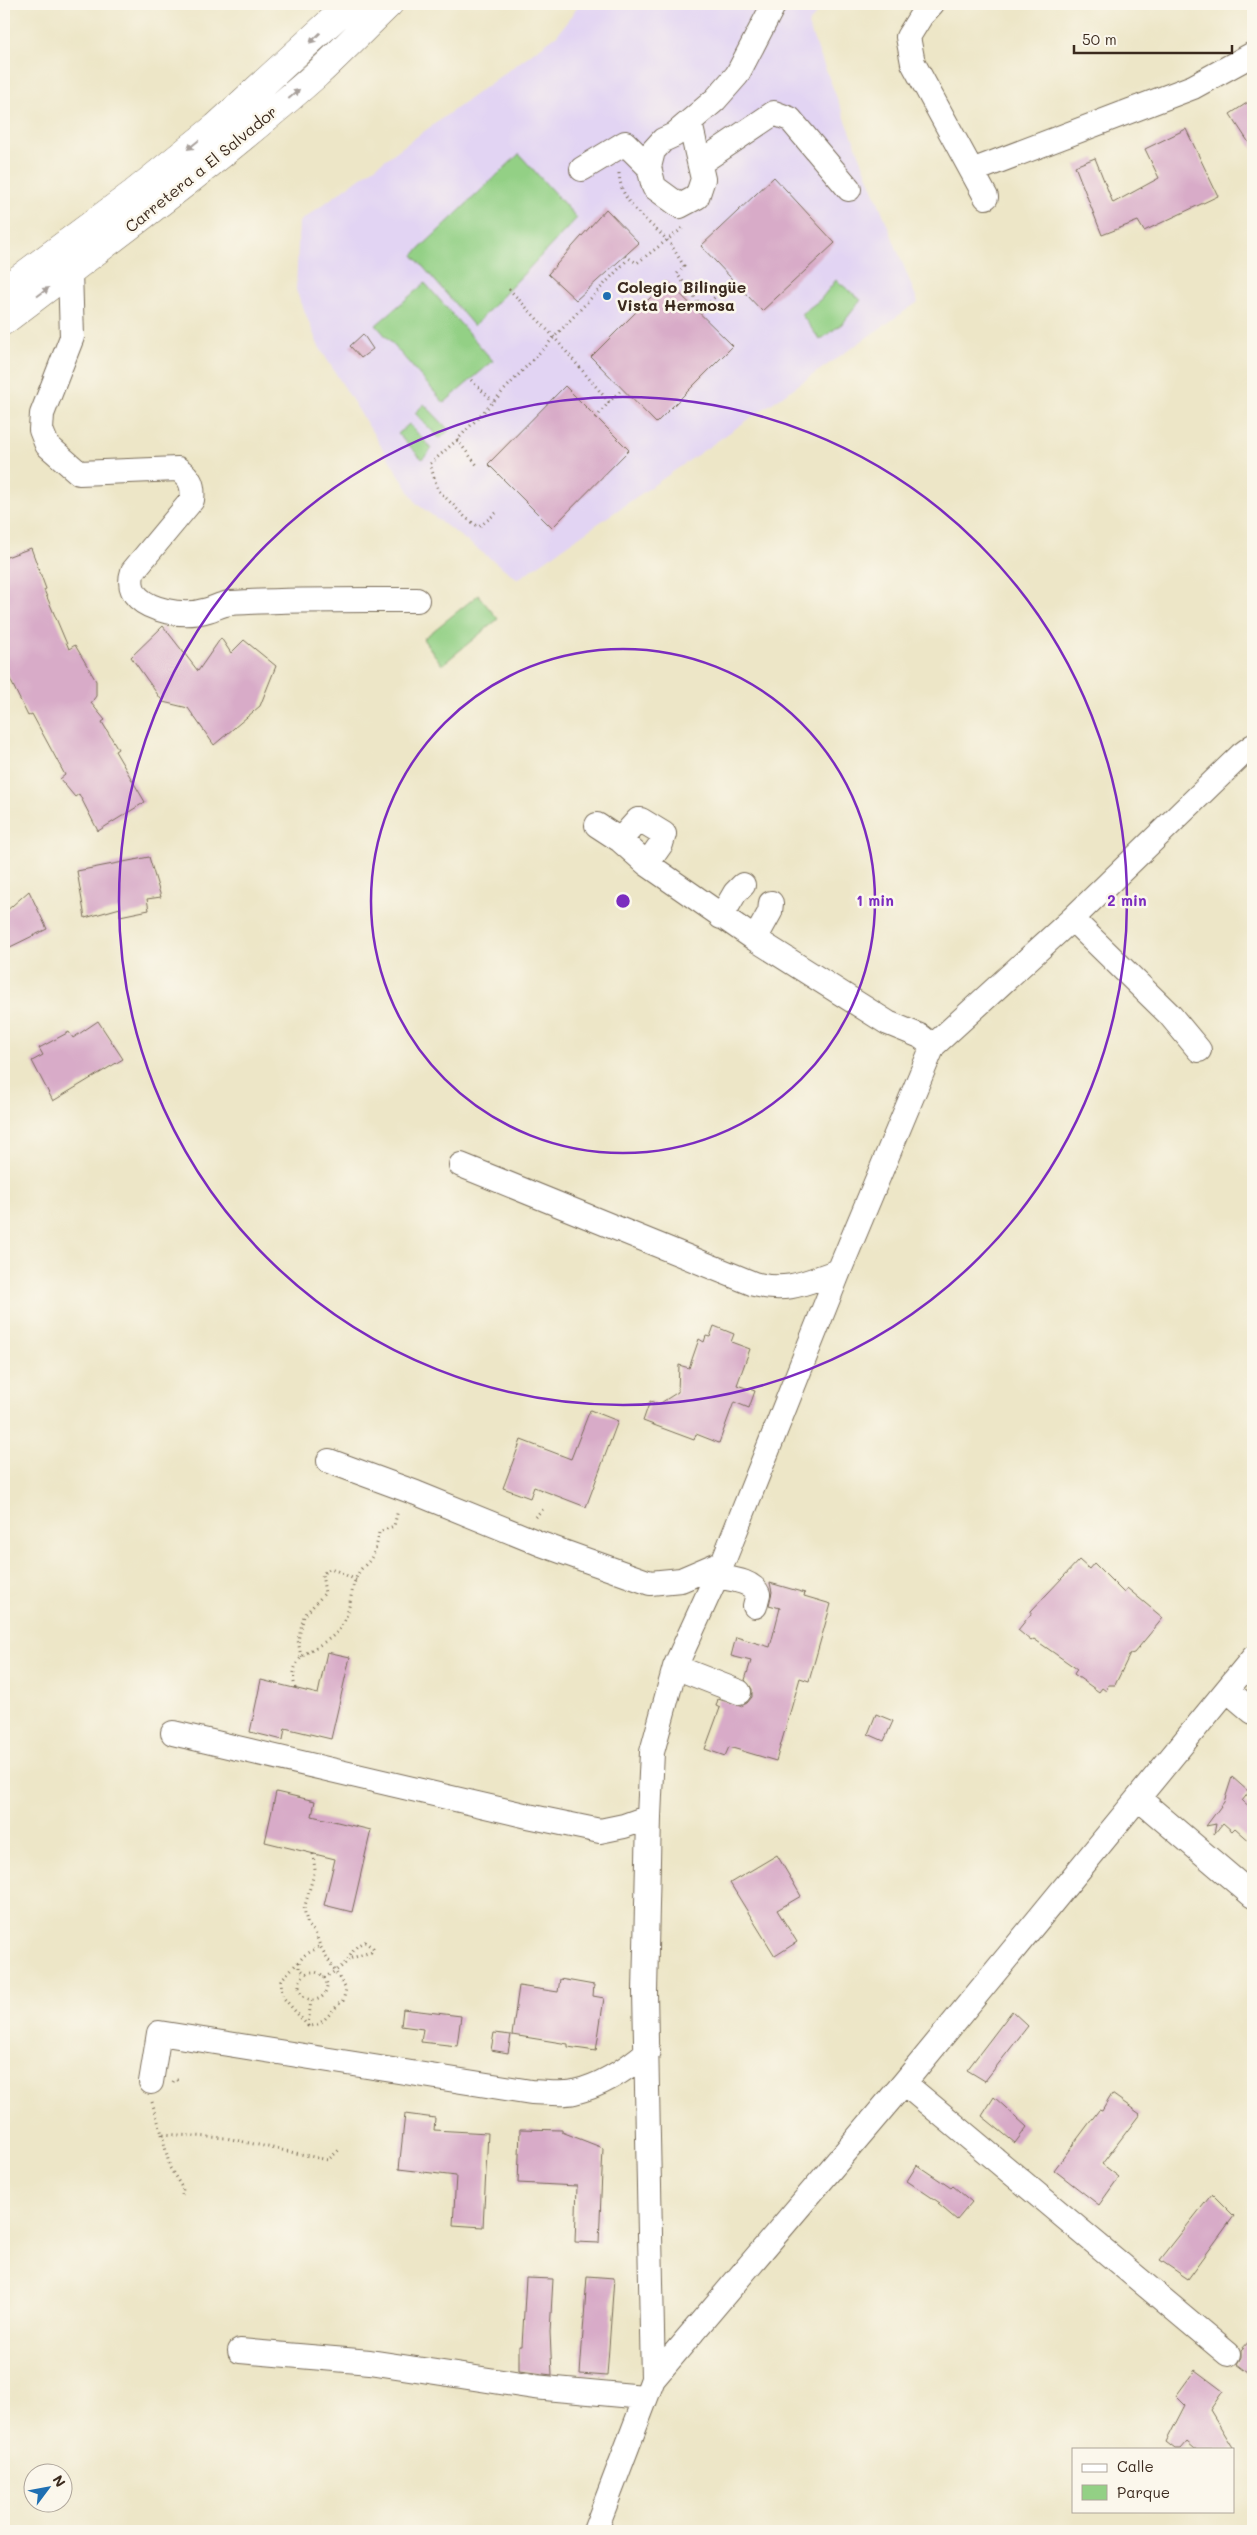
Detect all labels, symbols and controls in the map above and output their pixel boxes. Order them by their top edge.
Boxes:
scale bar [1074,22,1232,54]
text: 50 m [1082,29,1117,49]
one-way arrow [309,31,321,43]
one-way arrow [287,88,300,99]
street label: Carretera a El Salvador [120,101,281,237]
one-way arrow [187,140,200,151]
place label: Colegio Bilingüe Vista Hermosa [617,276,746,315]
one-way arrow [36,287,50,297]
marker: Colegio Bilingüe Vista Hermosa [601,290,613,302]
text: 1 min [856,890,894,910]
text: 2 min [1107,890,1147,910]
centre of rings [614,892,632,910]
legend [1072,2448,1234,2512]
text: Calle [1117,2456,1154,2476]
north arrow [22,2462,72,2512]
text: N [49,2471,70,2490]
text: Parque [1117,2482,1170,2502]

